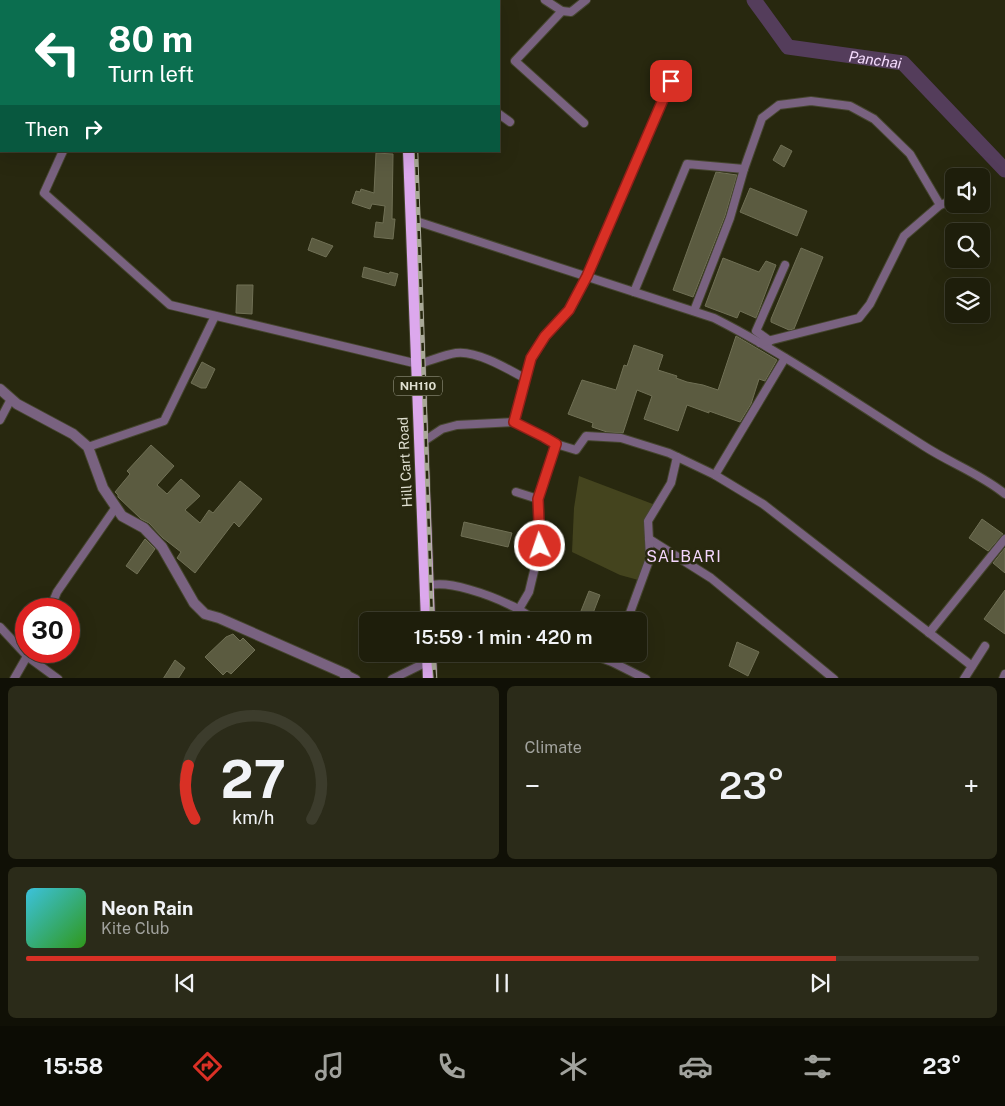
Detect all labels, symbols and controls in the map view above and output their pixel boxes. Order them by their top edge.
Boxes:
text: 80 m [108,19,193,60]
icon: left [25,20,90,85]
water label: Panchai [848,47,903,71]
pin [650,60,692,102]
text: Turn left [108,61,194,87]
icon: arrive [657,67,685,95]
icon: right [79,115,107,143]
text: Then [25,118,69,140]
map controls [945,168,990,323]
button: sound [945,168,990,213]
button: search [945,223,990,268]
button: layers [945,278,990,323]
road number: NH110 [394,376,442,396]
street label: Hill Cart Road [395,416,415,508]
position arrow [513,519,565,571]
district label: SALBARI [646,547,722,566]
speed limit sign: 30 [15,598,80,663]
text: 15:59 · 1 min · 420 m [413,626,593,648]
text: Climate [525,738,582,757]
text: 27 [220,749,286,810]
text: 23° [719,763,785,808]
text: − [525,769,540,802]
text: + [963,769,979,802]
text: km/h [232,807,274,828]
text: Neon Rain [101,897,193,919]
text: Kite Club [101,919,169,938]
icon: previous [171,969,199,997]
icon: pause [488,969,516,997]
icon: next [806,969,834,997]
icon: directions [190,1049,225,1084]
icon: music [312,1049,347,1084]
icon: phone [434,1049,469,1084]
icon: climate [556,1049,591,1084]
icon: car [678,1049,713,1084]
icon: filters [800,1049,835,1084]
text: 15:58 [44,1053,103,1079]
text: 23° [922,1053,961,1079]

